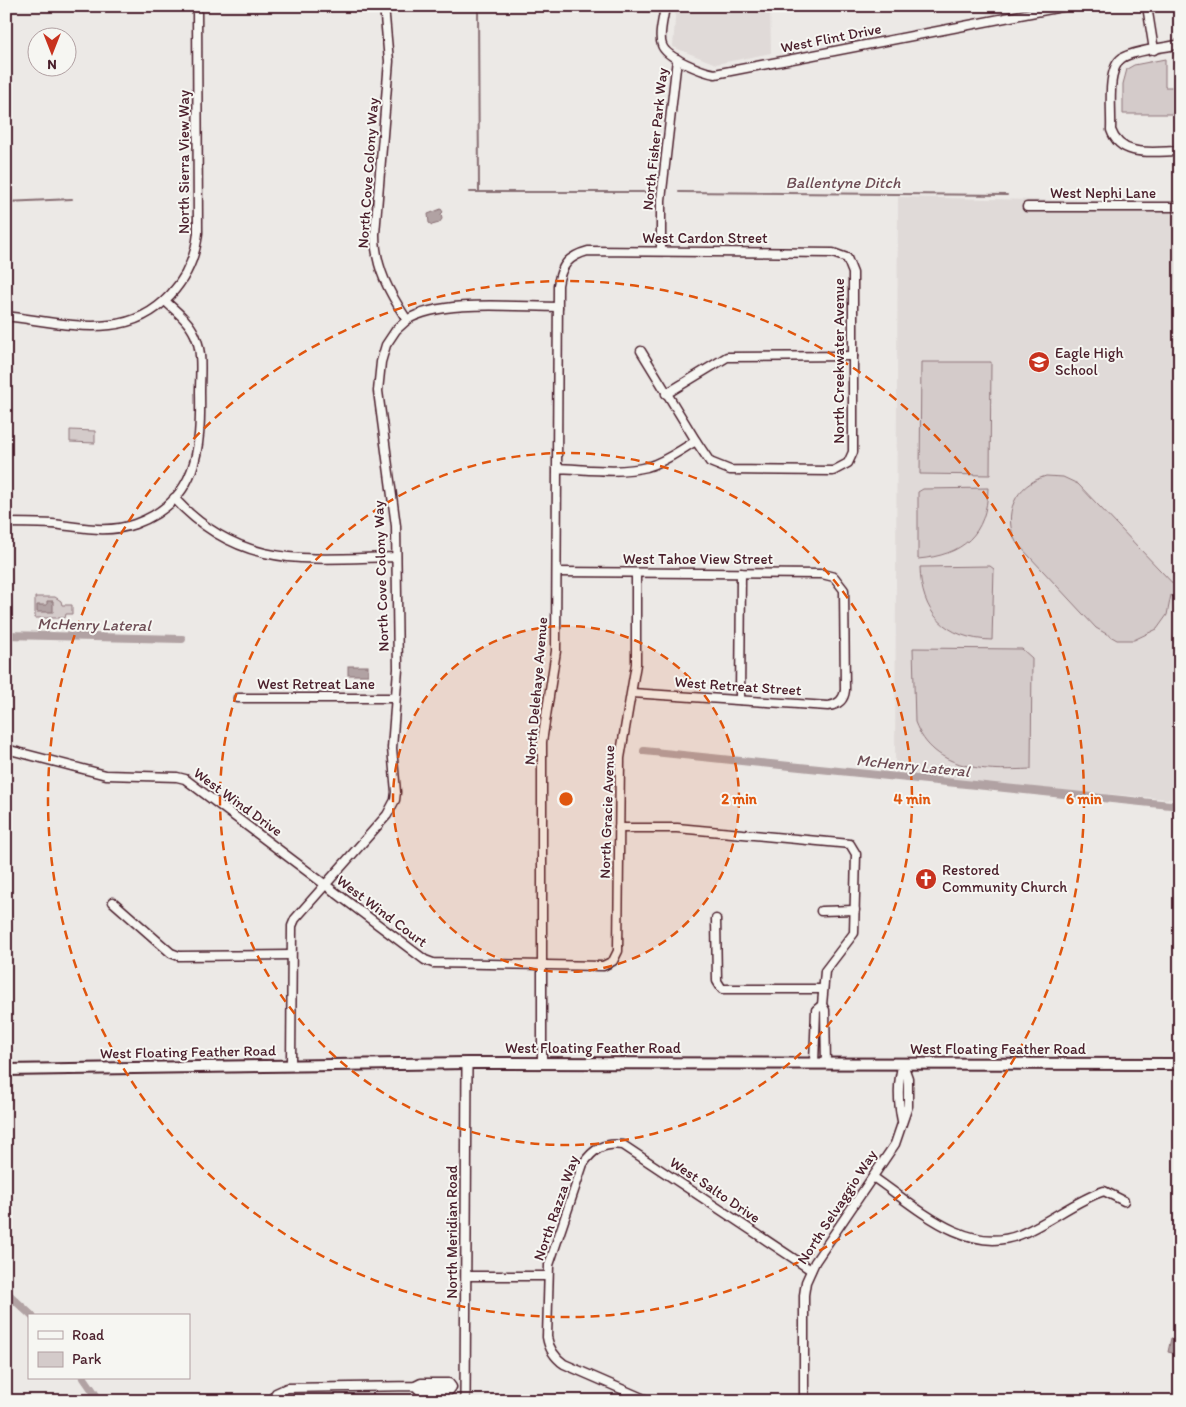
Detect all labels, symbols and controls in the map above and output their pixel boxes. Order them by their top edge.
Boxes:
street label: West Flint Drive [779,19,883,57]
north arrow [28,28,78,78]
text: N [47,56,57,73]
street label: North Fisher Park Way [639,67,671,211]
street label: North Sierra View Way [175,90,193,234]
street label: North Cove Colony Way [354,97,382,249]
water label: Ballentyne Ditch [786,173,901,192]
street label: West Nephi Lane [1050,184,1156,202]
street label: West Cardon Street [642,229,768,247]
street label: North Creekwater Avenue [830,278,848,444]
place label: Eagle High School [1055,344,1124,379]
school or university icon: Eagle High School [1027,350,1051,374]
street label: North Cove Colony Way [369,500,393,652]
street label: West Tahoe View Street [623,550,774,568]
water label: McHenry Lateral [37,614,152,635]
street label: North Delehaye Avenue [521,616,551,766]
street label: West Retreat Street [674,673,802,699]
street label: West Retreat Lane [257,675,375,693]
street label: North Gracie Avenue [596,745,618,879]
water label: McHenry Lateral [855,750,972,781]
street label: West Wind Drive [190,764,286,840]
centre of rings [557,790,575,808]
text: 2 min [721,790,758,808]
text: 4 min [894,790,931,808]
text: 6 min [1066,790,1103,808]
place label: Restored Community Church [942,861,1067,896]
church icon: Restored Community Church [914,867,938,891]
street label: West Wind Court [333,871,431,951]
street label: West Floating Feather Road [505,1039,682,1057]
street label: West Floating Feather Road [910,1040,1087,1058]
street label: West Floating Feather Road [100,1041,277,1063]
street label: North Selvaggio Way [793,1146,881,1268]
street label: North Razza Way [530,1153,582,1263]
street label: West Salto Drive [666,1153,764,1227]
street label: North Meridian Road [443,1164,461,1299]
legend [28,1314,190,1380]
text: Road [72,1326,105,1344]
text: Park [72,1350,102,1368]

